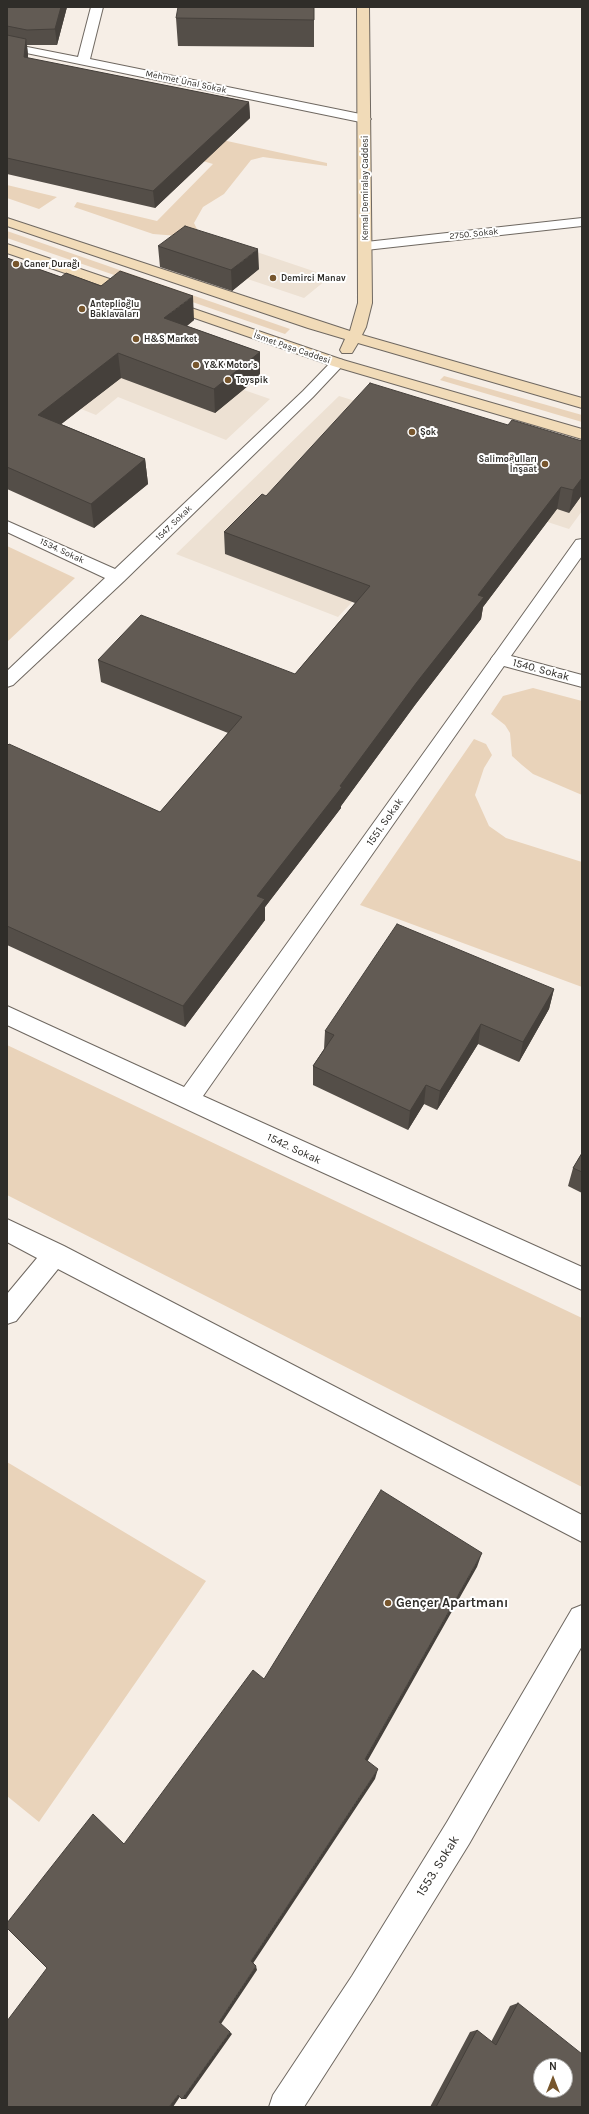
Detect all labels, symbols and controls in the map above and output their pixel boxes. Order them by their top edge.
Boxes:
street label: Mehmet Ünal Sokak [144,68,228,96]
street label: Kemal Demiralay Caddesi [360,136,370,240]
street label: 2750. Sokak [449,226,499,242]
marker: Caner Durağı [11,259,21,269]
place label: Caner Durağı [24,259,80,269]
marker: Demirci Manav [268,273,278,283]
place label: Demirci Manav [281,273,346,283]
place label: Anteplioğlu Baklavaları [90,299,139,320]
marker: Anteplioğlu Baklavaları [77,304,87,314]
street label: İsmet Paşa Caddesi [252,330,332,366]
marker: H&S Market [131,334,141,344]
place label: H&S Market [144,334,197,344]
marker: Y&K Motor's [191,360,201,370]
place label: Y&K Motor's [204,360,258,370]
marker: Toyspik [223,375,233,385]
place label: Toyspik [236,375,268,385]
marker: Şok [407,427,417,437]
place label: Şok [420,427,436,437]
place label: Salimoğulları İnşaat [479,454,537,475]
marker: Salimoğulları İnşaat [540,459,550,469]
street label: 1547. Sokak [154,503,194,543]
street label: 1534. Sokak [38,536,86,566]
street label: 1540. Sokak [511,656,571,684]
street label: 1551. Sokak [364,796,406,848]
street label: 1542. Sokak [265,1131,323,1167]
place label: Gençer Apartmanı [396,1595,508,1611]
marker: Gençer Apartmanı [383,1598,393,1608]
street label: 1553. Sokak [413,1833,463,1899]
north arrow [533,2058,573,2098]
text: N [549,2060,557,2073]

